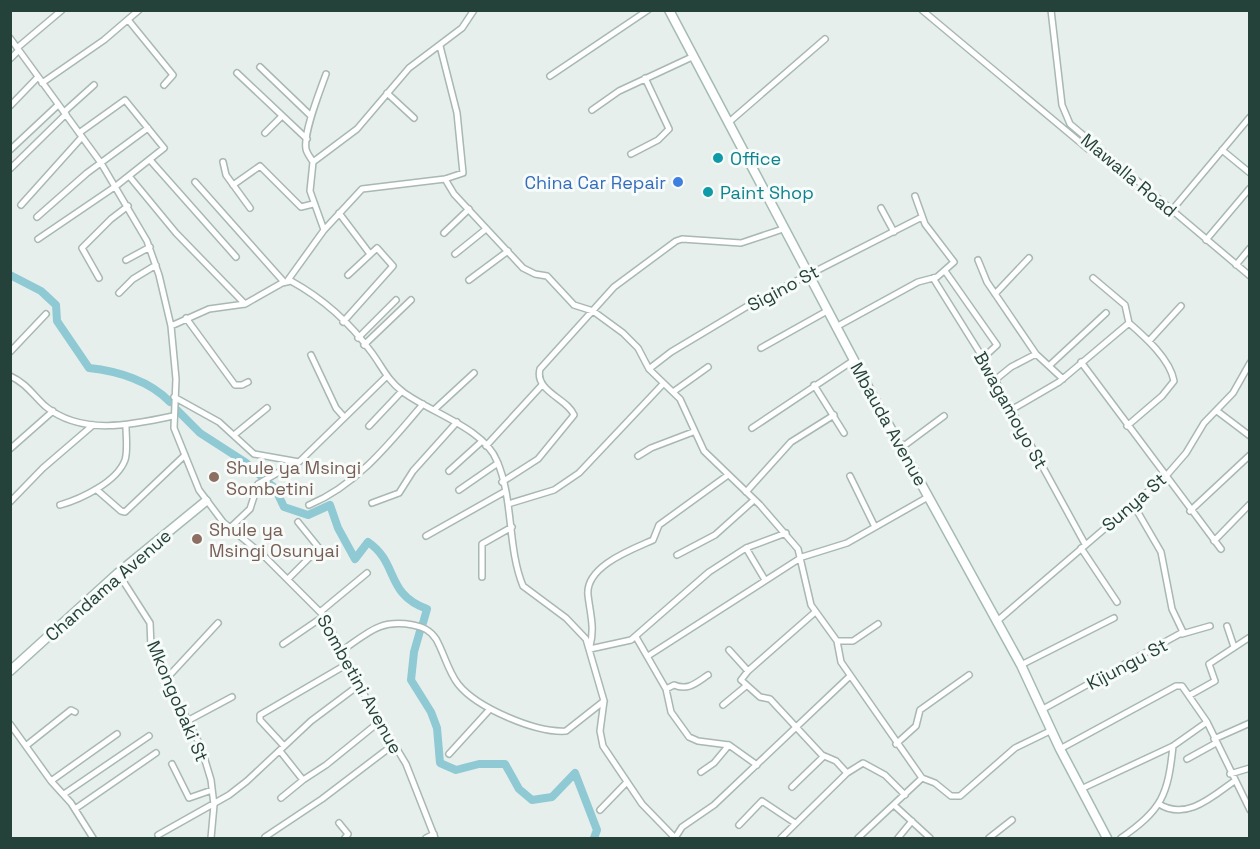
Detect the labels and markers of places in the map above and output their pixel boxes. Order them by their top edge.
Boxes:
place label: Office [730,147,781,170]
marker: Office [711,151,725,165]
place label: China Car Repair [525,171,666,194]
marker: China Car Repair [671,175,685,189]
place label: Paint Shop [720,181,814,204]
marker: Paint Shop [701,185,715,199]
place label: Shule ya Msingi Sombetini [226,456,361,500]
marker: Shule ya Msingi Sombetini [207,470,221,484]
place label: Shule ya Msingi Osunyai [209,518,339,562]
marker: Shule ya Msingi Osunyai [190,532,204,546]

